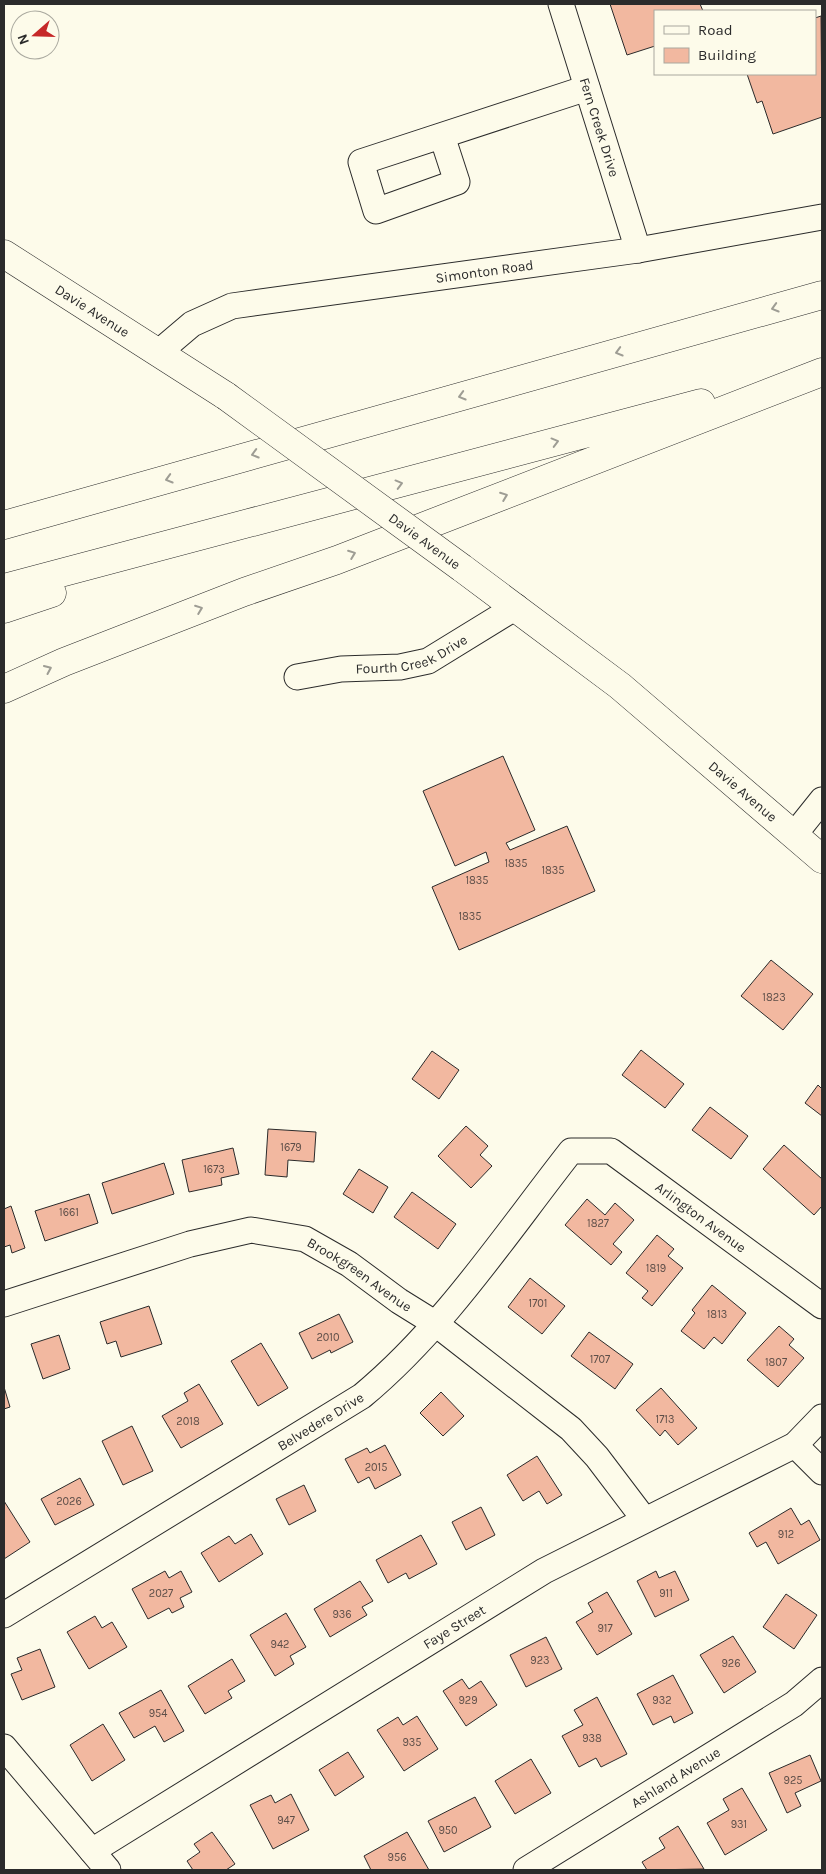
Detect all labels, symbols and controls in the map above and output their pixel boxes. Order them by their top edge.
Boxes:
north arrow [10,10,60,60]
legend [654,10,816,75]
text: Road [698,21,733,39]
text: N [14,32,33,47]
text: Building [698,46,756,64]
street label: Fern Creek Drive [576,75,623,179]
street label: Simonton Road [434,256,535,286]
street label: Davie Avenue [52,281,133,341]
one-way arrow [772,303,780,313]
one-way arrow [615,347,623,357]
one-way arrow [459,391,467,401]
one-way arrow [551,437,560,448]
one-way arrow [252,449,260,459]
one-way arrow [165,473,174,483]
one-way arrow [394,479,403,490]
one-way arrow [499,492,508,502]
street label: Davie Avenue [386,509,464,573]
one-way arrow [348,550,356,560]
one-way arrow [194,605,203,615]
street label: Fourth Creek Drive [355,631,470,677]
one-way arrow [43,664,52,675]
street label: Davie Avenue [705,757,781,825]
house number: 1835 [504,857,528,870]
house number: 1835 [541,864,565,877]
house number: 1835 [465,874,489,887]
house number: 1835 [458,910,482,923]
house number: 1823 [762,991,786,1004]
house number: 1679 [280,1141,302,1154]
house number: 1673 [203,1163,225,1176]
street label: Arlington Avenue [652,1178,750,1256]
house number: 1661 [59,1206,79,1219]
house number: 1827 [587,1217,609,1230]
street label: Brookgreen Avenue [304,1234,415,1315]
house number: 1819 [646,1262,666,1275]
house number: 1701 [529,1297,547,1310]
house number: 1813 [707,1308,727,1321]
house number: 2010 [316,1331,340,1344]
house number: 1707 [590,1353,610,1366]
house number: 1807 [765,1356,787,1369]
street label: Belvedere Drive [274,1389,367,1454]
house number: 1713 [656,1413,674,1426]
house number: 2018 [176,1415,200,1428]
house number: 2015 [365,1461,387,1474]
house number: 2026 [56,1495,82,1508]
house number: 912 [778,1528,794,1541]
house number: 2027 [149,1587,173,1600]
house number: 911 [659,1587,673,1600]
street label: Faye Street [420,1601,488,1652]
house number: 936 [332,1608,352,1621]
house number: 917 [597,1622,613,1635]
house number: 942 [271,1638,289,1651]
house number: 923 [530,1654,550,1667]
house number: 926 [721,1657,741,1670]
house number: 929 [458,1694,478,1707]
house number: 932 [652,1694,672,1707]
house number: 954 [149,1707,167,1720]
house number: 938 [582,1732,602,1745]
house number: 935 [402,1736,422,1749]
street label: Ashland Avenue [628,1743,723,1811]
house number: 925 [784,1774,802,1787]
house number: 947 [277,1814,295,1827]
house number: 931 [731,1818,747,1831]
house number: 950 [438,1824,458,1837]
house number: 956 [388,1851,406,1864]

